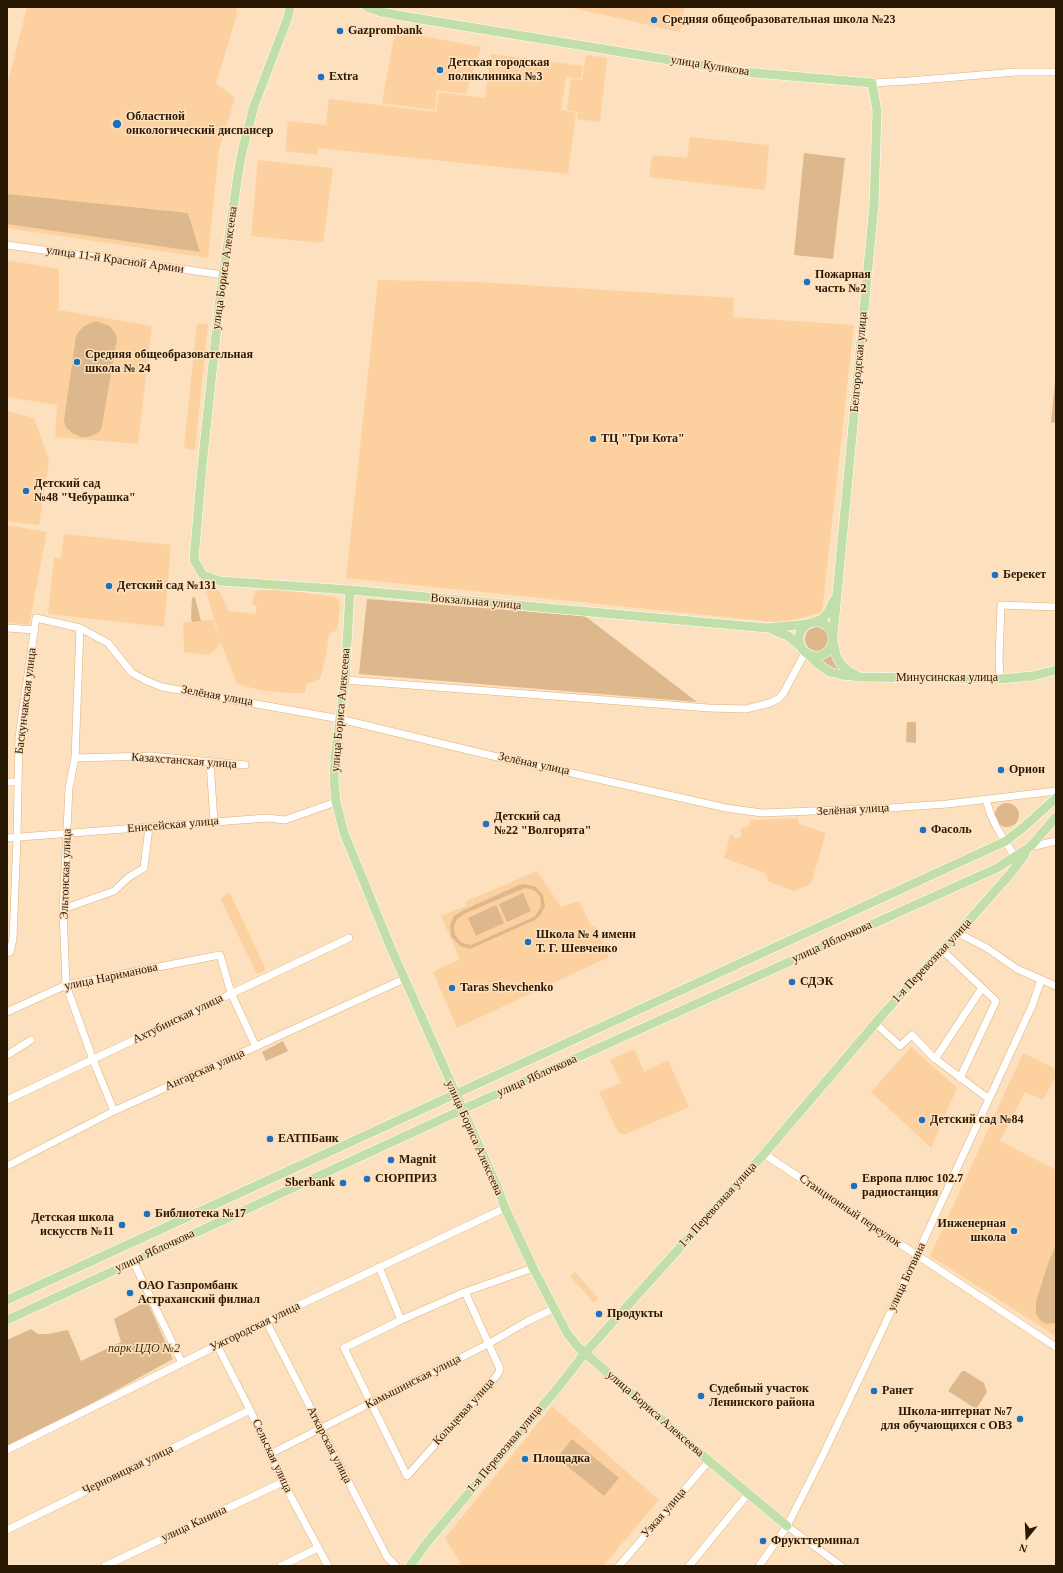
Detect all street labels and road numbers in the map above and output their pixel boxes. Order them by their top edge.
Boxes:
street label: улица Куликова [670,53,750,79]
street label: улица Бориса Алексеева [209,205,241,331]
street label: улица 11-й Красной Армии [45,243,185,277]
street label: Белгородская улица [847,311,871,413]
street label: Вокзальная улица [430,591,522,613]
street label: Баскунчакская улица [12,647,40,755]
street label: улица Бориса Алексеева [328,648,354,772]
street label: Минусинская улица [896,671,998,685]
street label: Зелёная улица [180,683,254,709]
street label: Зелёная улица [497,749,571,779]
street label: Казахстанская улица [131,750,237,772]
street label: Зелёная улица [816,801,890,819]
street label: Енисейская улица [127,814,219,836]
street label: Эльтонская улица [57,828,75,920]
street label: 1-я Перевозная улица [889,916,975,1006]
street label: улица Яблочкова [790,918,874,966]
street label: улица Нариманова [63,960,159,994]
street label: Ахтубинская улица [130,991,226,1047]
street label: Ангарская улица [163,1046,247,1094]
street label: улица Яблочкова [495,1052,579,1100]
street label: улица Бориса Алексеева [442,1078,506,1198]
street label: 1-я Перевозная улица [676,1159,760,1251]
street label: Станционный переулок [796,1171,904,1251]
street label: улица Яблочкова [113,1226,197,1276]
street label: улица Ботвина [885,1240,929,1314]
street label: Ужгородская улица [208,1299,302,1355]
street label: Камышинская улица [363,1352,463,1412]
street label: улица Бориса Алексеева [603,1368,707,1460]
street label: Кольцевая улица [430,1375,498,1449]
street label: 1-я Перевозная улица [464,1402,546,1496]
street label: Аткарская улица [303,1404,355,1486]
street label: Сельская улица [249,1417,295,1495]
street label: Черновицкая улица [80,1442,176,1498]
street label: Узкая улица [638,1485,690,1541]
street label: улица Канина [159,1503,229,1545]

